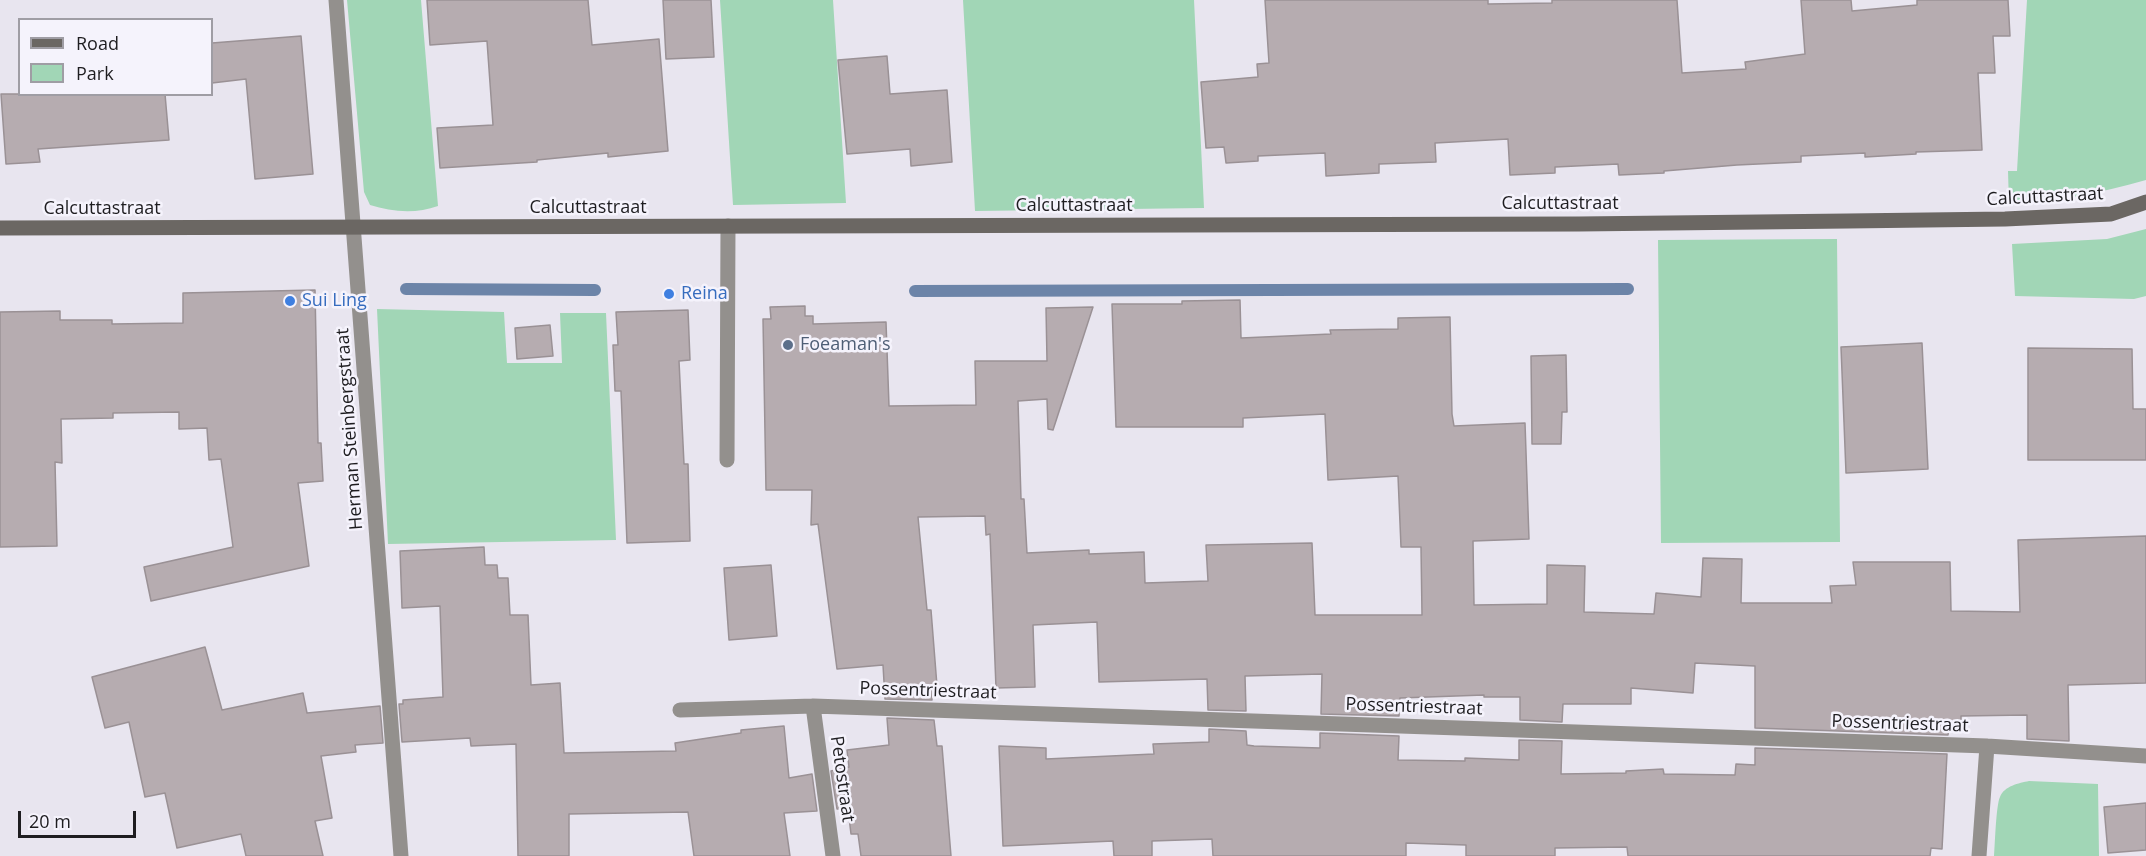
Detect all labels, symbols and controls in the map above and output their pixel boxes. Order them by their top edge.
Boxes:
legend [18,18,213,96]
text: Road [76,31,119,55]
text: Park [76,61,114,85]
street label: Calcuttastraat [1986,183,2104,211]
street label: Calcuttastraat [1501,193,1619,215]
street label: Calcuttastraat [1015,195,1133,217]
street label: Calcuttastraat [529,197,647,219]
street label: Calcuttastraat [43,198,161,220]
place label: Reina [681,283,728,305]
marker: Reina [662,287,676,301]
place label: Sui Ling [302,290,367,312]
marker: Sui Ling [283,294,297,308]
street label: Herman Steinbergstraat [332,327,368,531]
place label: Foeaman's [800,334,890,356]
marker: Foeaman's [781,338,795,352]
street label: Possentriestraat [859,678,997,704]
street label: Possentriestraat [1345,694,1483,720]
street label: Possentriestraat [1831,711,1969,737]
street label: Petostraat [825,734,859,824]
scale bar [21,799,140,837]
text: 20 m [29,809,71,833]

